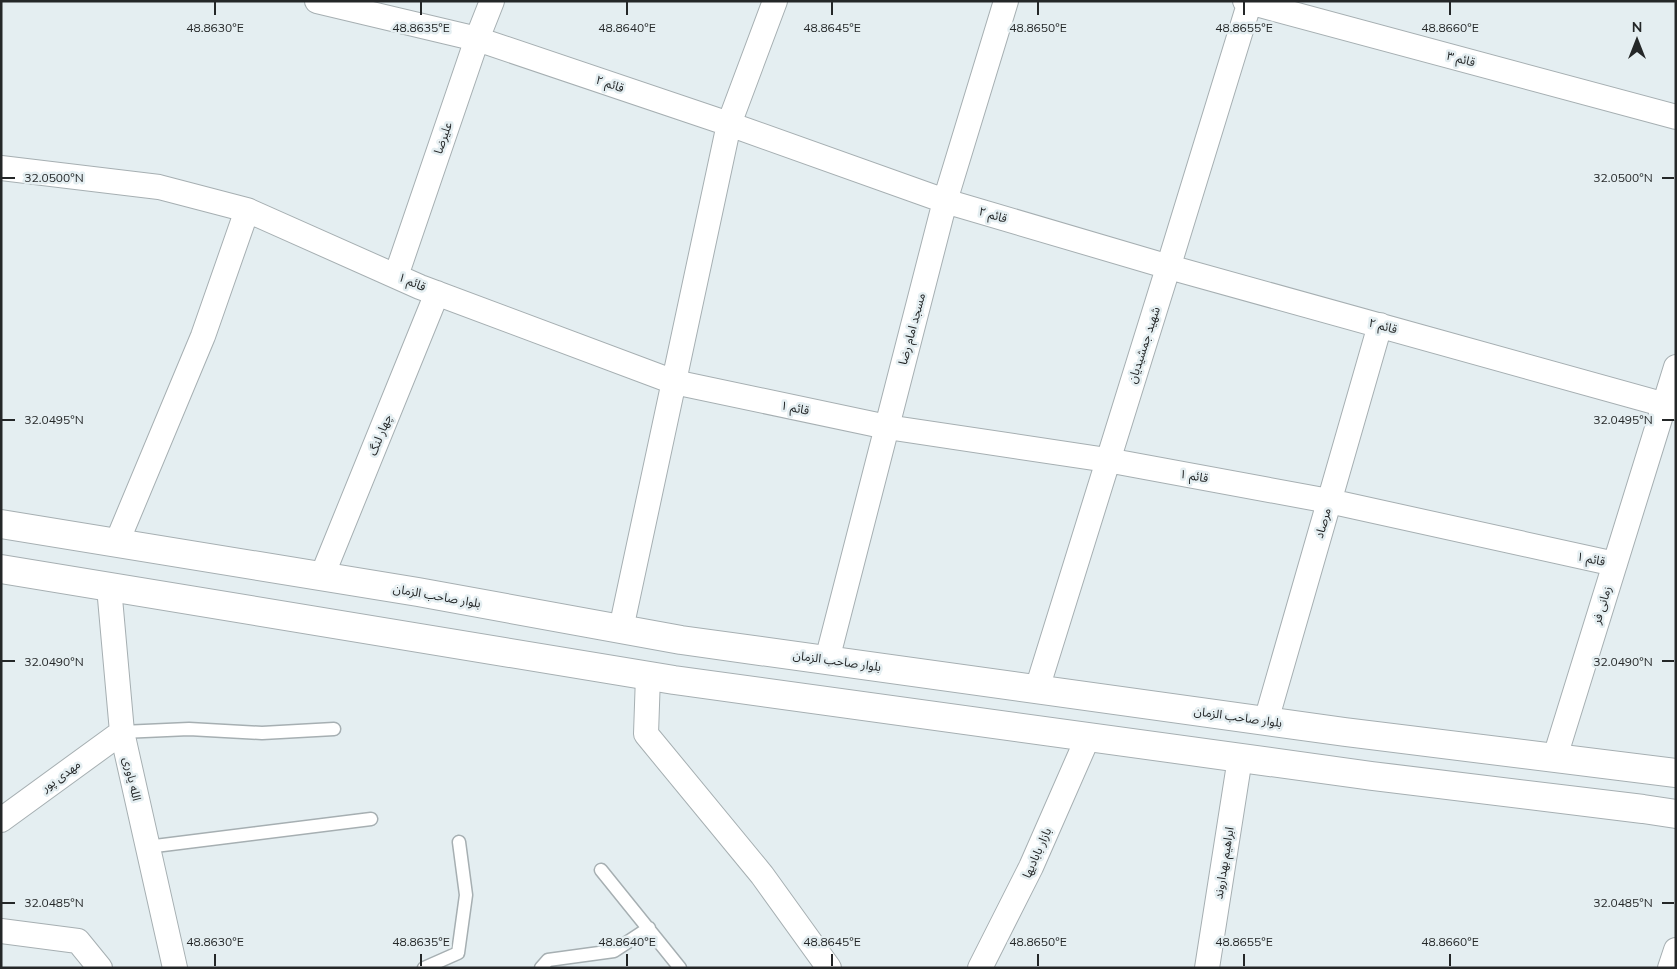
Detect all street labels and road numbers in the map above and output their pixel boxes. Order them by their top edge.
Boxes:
street label: قائم ۳ [1445,48,1477,71]
street label: قائم ۲ [593,72,626,97]
street label: علیرضا [430,120,455,156]
street label: قائم ۲ [977,203,1009,228]
street label: قائم ۱ [395,269,428,296]
street label: مسجد امام رضا [895,291,930,367]
street label: شهید جمشیدیان [1124,305,1163,385]
street label: قائم ۲ [1367,315,1399,338]
street label: قائم ۱ [779,397,811,420]
street label: چهار لنگ [365,412,396,458]
street label: قائم ۱ [1178,466,1210,487]
street label: مرصاد [1311,506,1334,540]
street label: قائم ۱ [1575,548,1607,571]
street label: بلوار صاحب الزمان [392,580,482,611]
street label: زمانی فر [1588,584,1614,627]
street label: بلوار صاحب الزمان [792,647,882,674]
street label: بلوار صاحب الزمان [1193,703,1283,730]
street label: مهدی پور [37,756,84,796]
street label: الله یاوری [120,756,145,802]
street label: بازار بابادیها [1019,825,1054,880]
street label: ابراهیم بهداروند [1210,826,1239,900]

